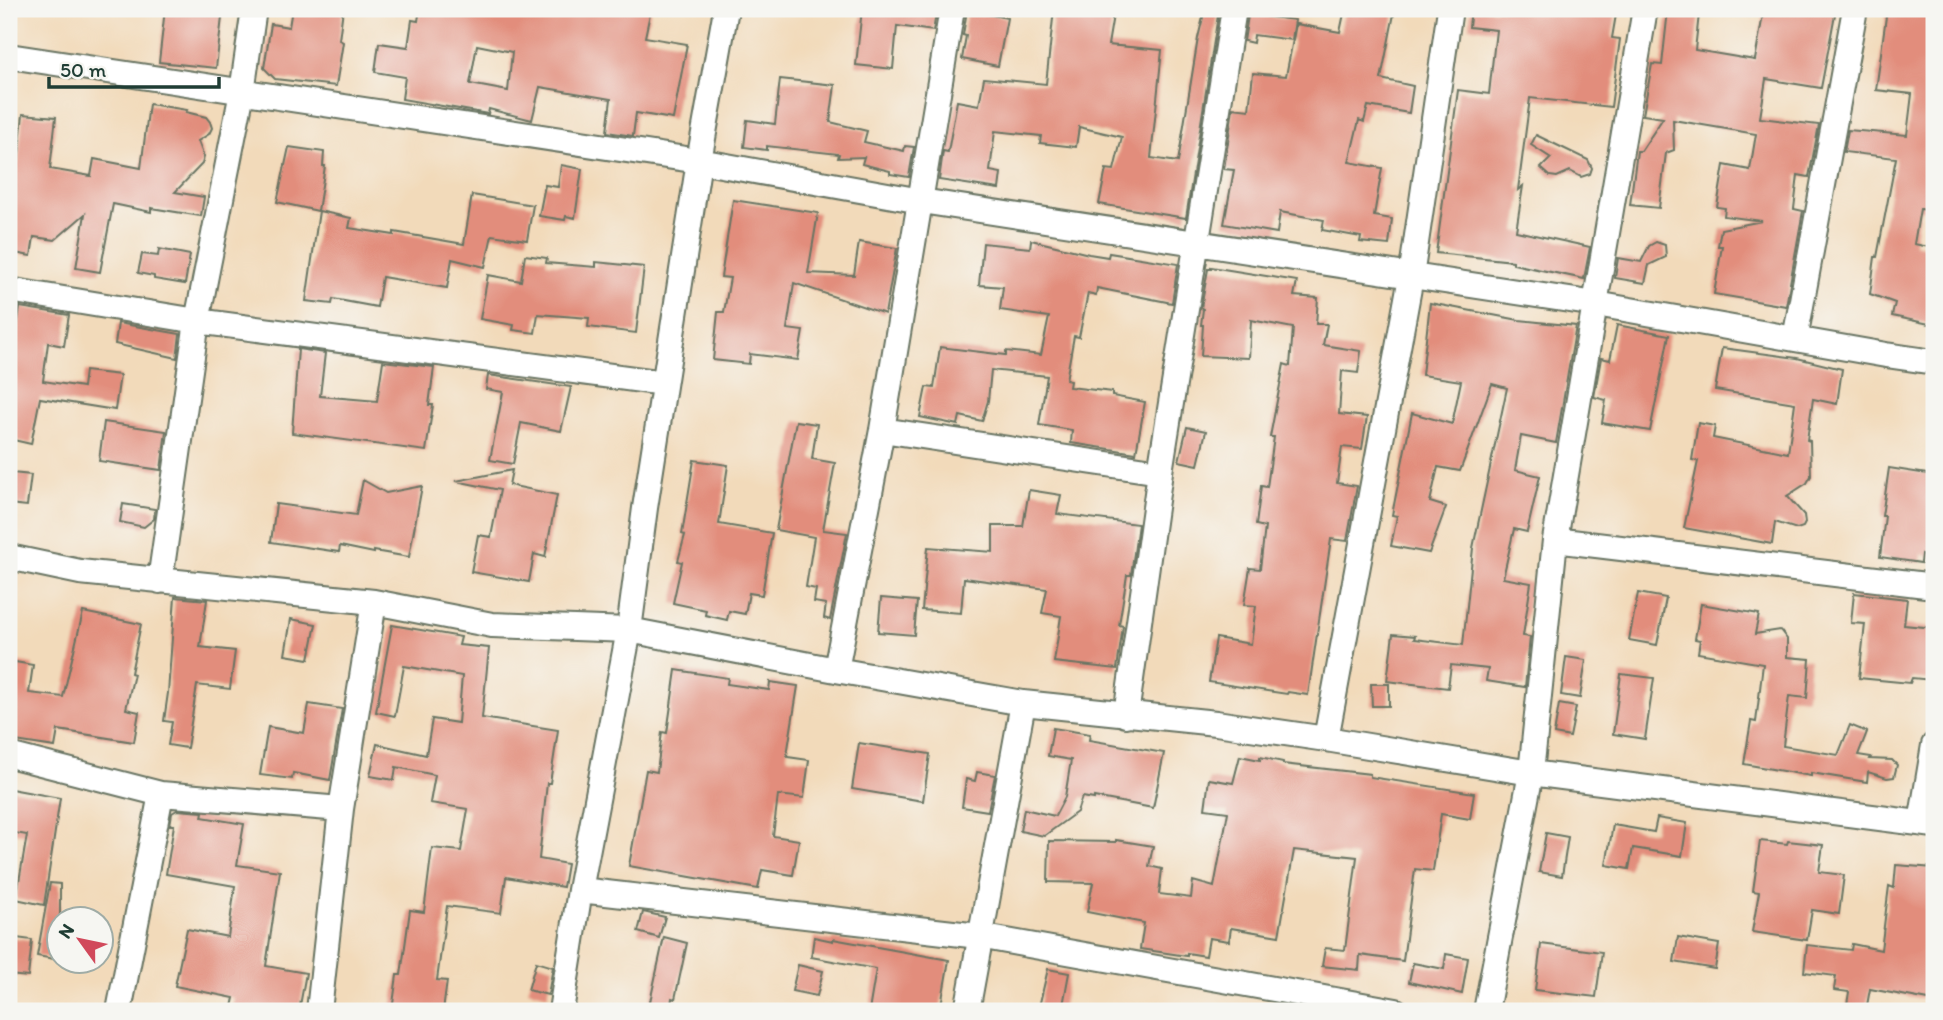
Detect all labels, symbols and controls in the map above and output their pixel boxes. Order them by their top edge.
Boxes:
scale bar [49,46,219,90]
text: 50 m [60,57,107,82]
north arrow [46,904,116,974]
text: N [53,919,79,943]

